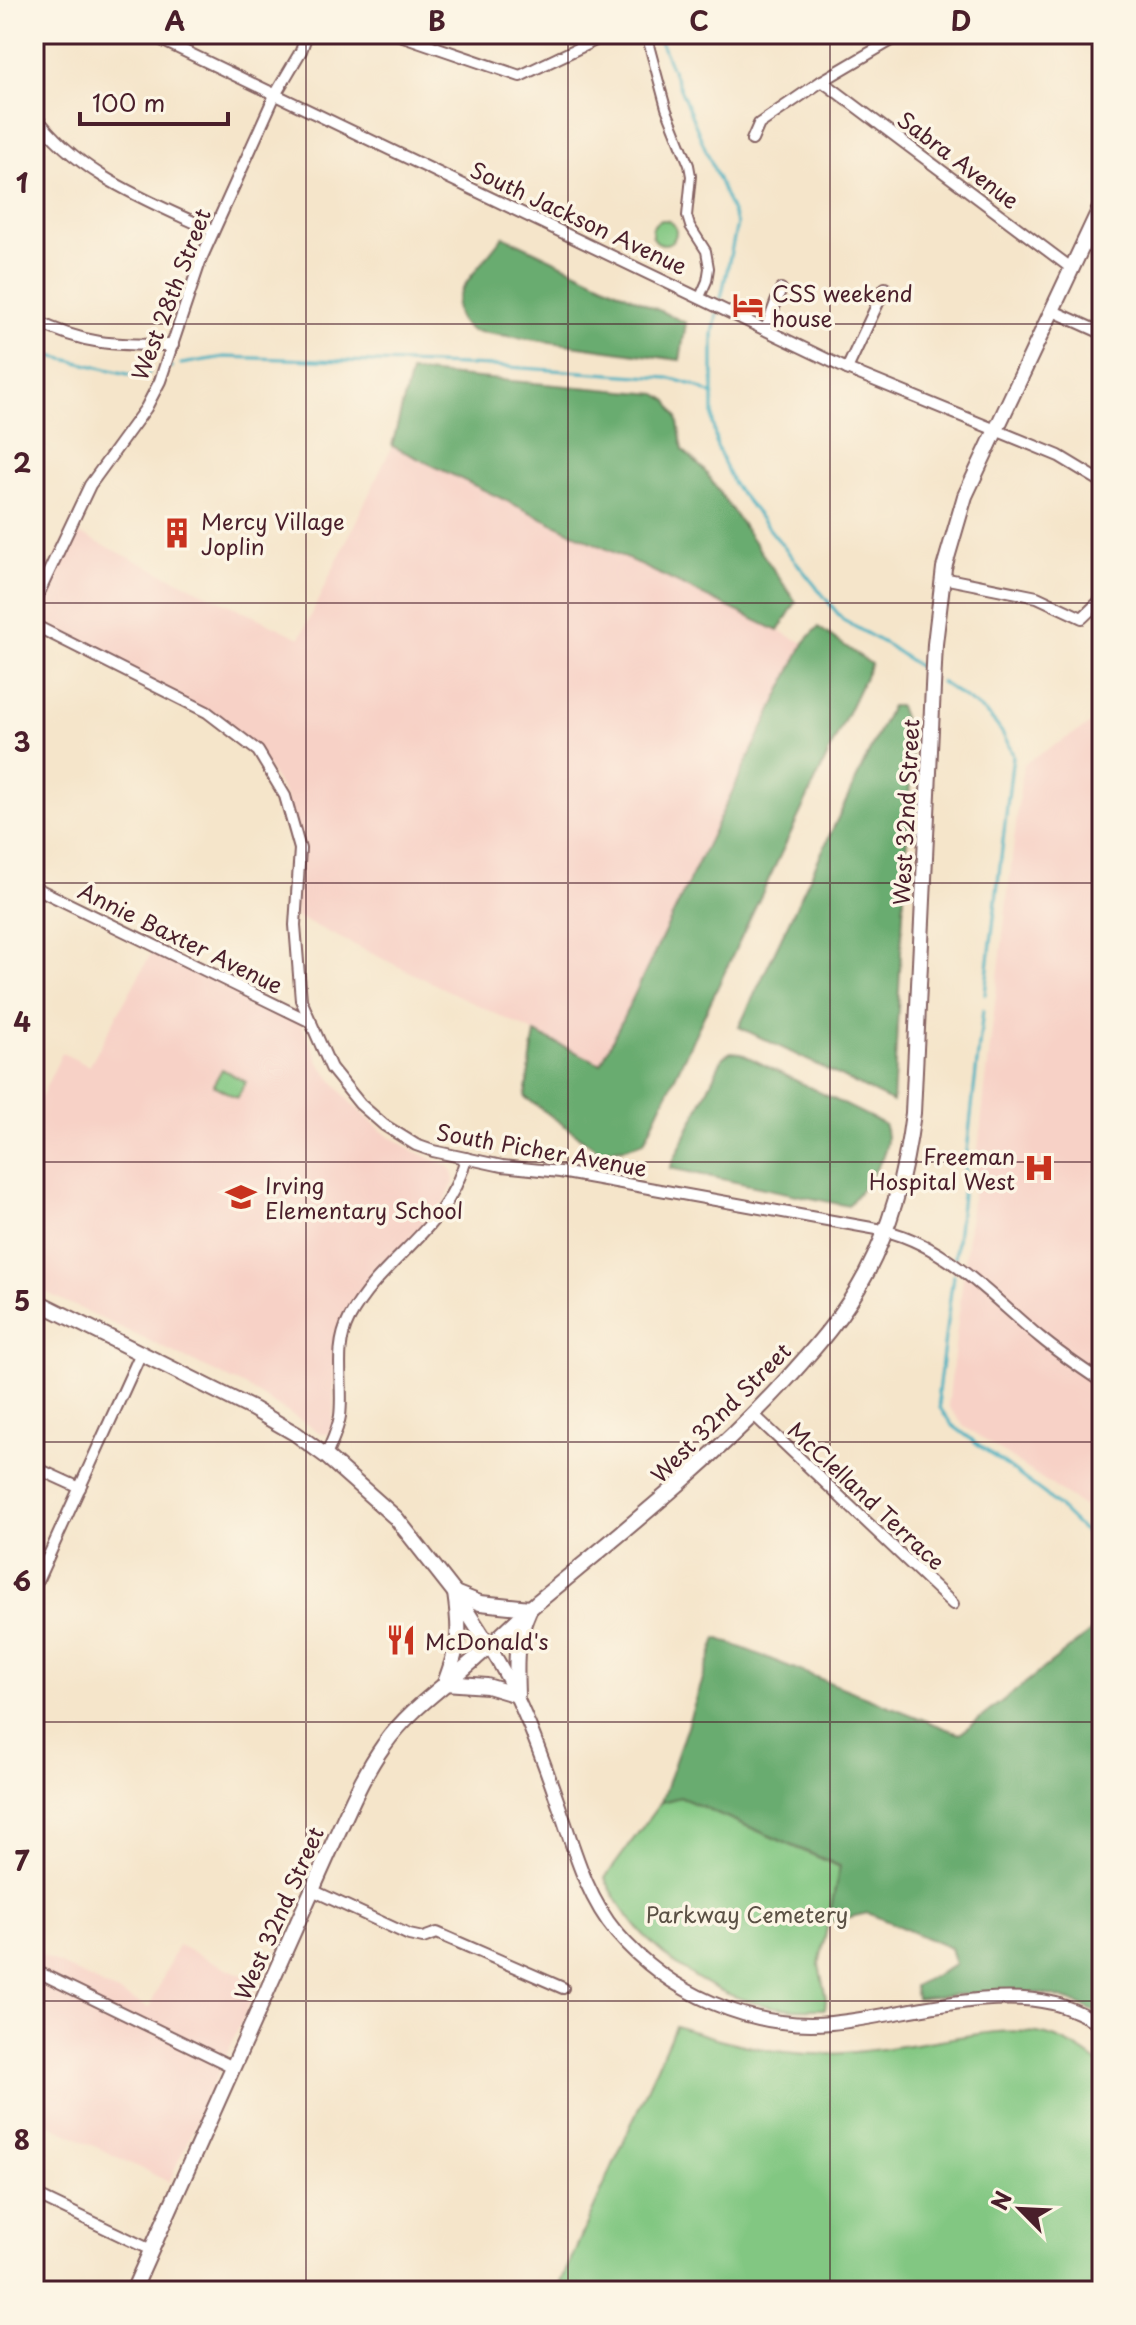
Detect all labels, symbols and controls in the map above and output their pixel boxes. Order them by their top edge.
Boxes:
text: A [165,1,185,40]
text: B [428,1,446,40]
text: C [689,1,709,40]
text: D [951,1,971,40]
scale bar [80,76,228,126]
text: 100 m [92,84,165,120]
street label: Sabra Avenue [891,102,1027,216]
street label: South Jackson Avenue [465,152,693,282]
text: 1 [16,163,28,202]
street label: West 28th Street [122,203,218,385]
place label: CSS weekend house [772,276,913,334]
hotel icon: CSS weekend house [731,288,765,322]
text: 2 [13,443,31,482]
place label: Mercy Village Joplin [201,504,345,562]
building icon: Mercy Village Joplin [160,516,194,550]
street label: West 32nd Street [884,718,926,906]
text: 3 [13,722,31,761]
street label: Annie Baxter Avenue [73,873,289,1001]
text: 4 [13,1002,31,1041]
street label: South Picher Avenue [434,1114,650,1184]
place label: Freeman Hospital West [869,1139,1015,1197]
hospital icon: Freeman Hospital West [1022,1151,1056,1185]
place label: Irving Elementary School [265,1168,463,1226]
school or university icon: Irving Elementary School [224,1180,258,1214]
text: 5 [14,1281,30,1320]
street label: West 32nd Street [642,1334,798,1490]
street label: McClelland Terrace [781,1413,953,1577]
text: 6 [13,1561,31,1600]
restaurant icon: McDonald's [384,1623,418,1657]
place label: McDonald's [425,1624,548,1657]
street label: West 32nd Street [225,1821,331,2005]
text: 7 [15,1841,30,1880]
park label: Parkway Cemetery [646,1897,848,1930]
text: 8 [14,2120,30,2159]
north arrow [980,2169,1060,2249]
text: N [982,2186,1019,2215]

